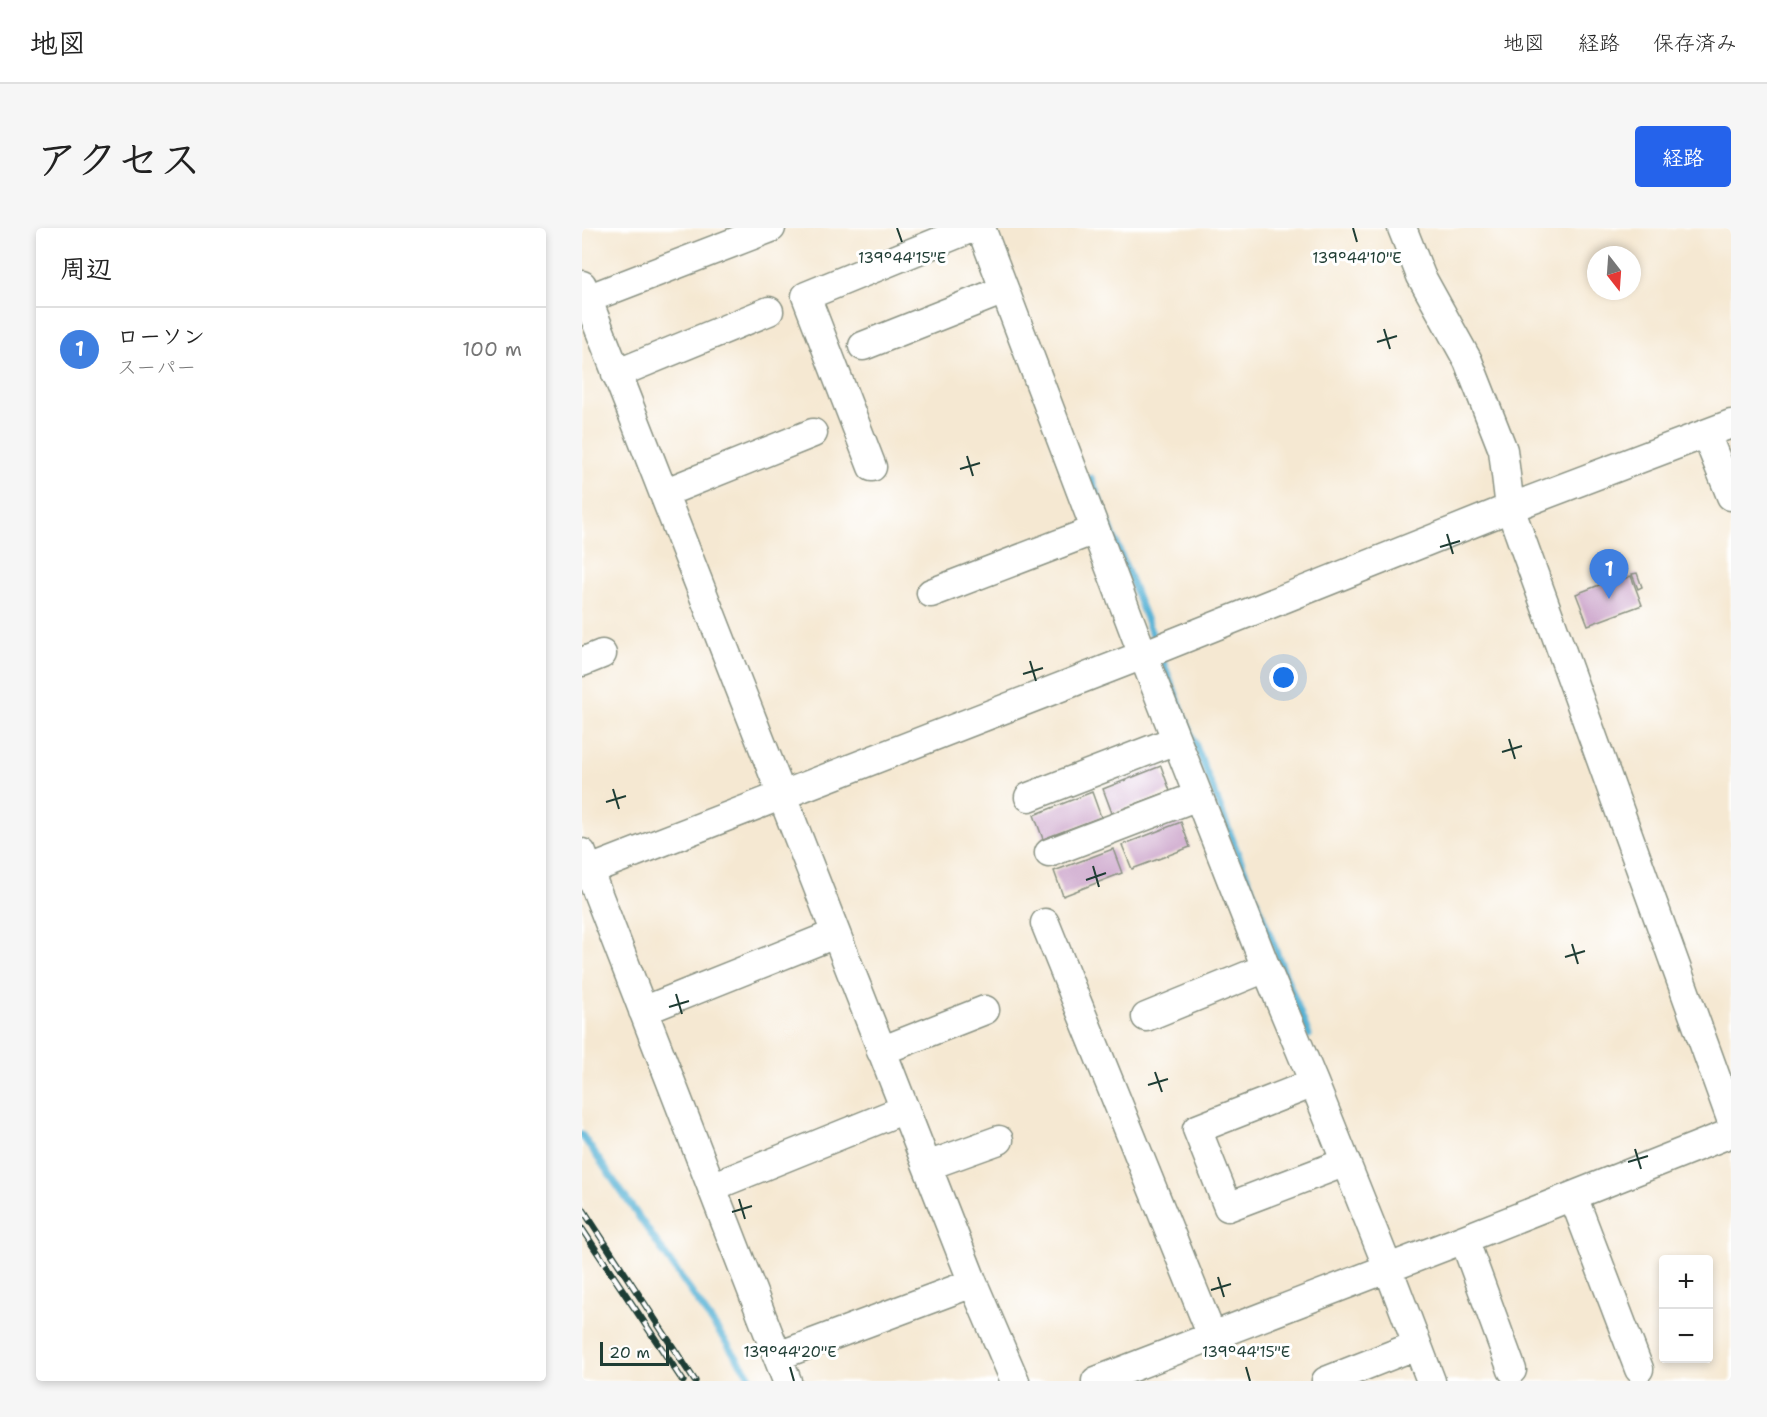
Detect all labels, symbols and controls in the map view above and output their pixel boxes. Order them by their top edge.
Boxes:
text: 地図 [30,24,86,62]
text: 地図 [1503,29,1545,57]
text: 経路 [1578,29,1620,57]
text: 保存済み [1653,29,1737,57]
button: 経路 [1635,126,1731,187]
text: アクセス [36,131,201,187]
north arrow [1587,246,1641,300]
text: 139°44'15"E [858,248,946,268]
text: 139°44'10"E [1312,248,1402,268]
text: 周辺 [60,251,112,286]
text: ローソン [117,322,205,351]
text: 1 [75,336,84,362]
text: 100 m [462,336,522,362]
text: スーパー [117,354,196,380]
pin: 1 [1590,550,1628,599]
your location [1269,663,1298,692]
map controls [1659,1255,1713,1363]
button: + [1659,1255,1713,1309]
button: − [1659,1309,1713,1363]
scale bar [600,1339,669,1366]
text: 20 m [609,1342,650,1363]
text: 139°44'20"E [743,1342,837,1362]
text: 139°44'15"E [1202,1342,1290,1362]

